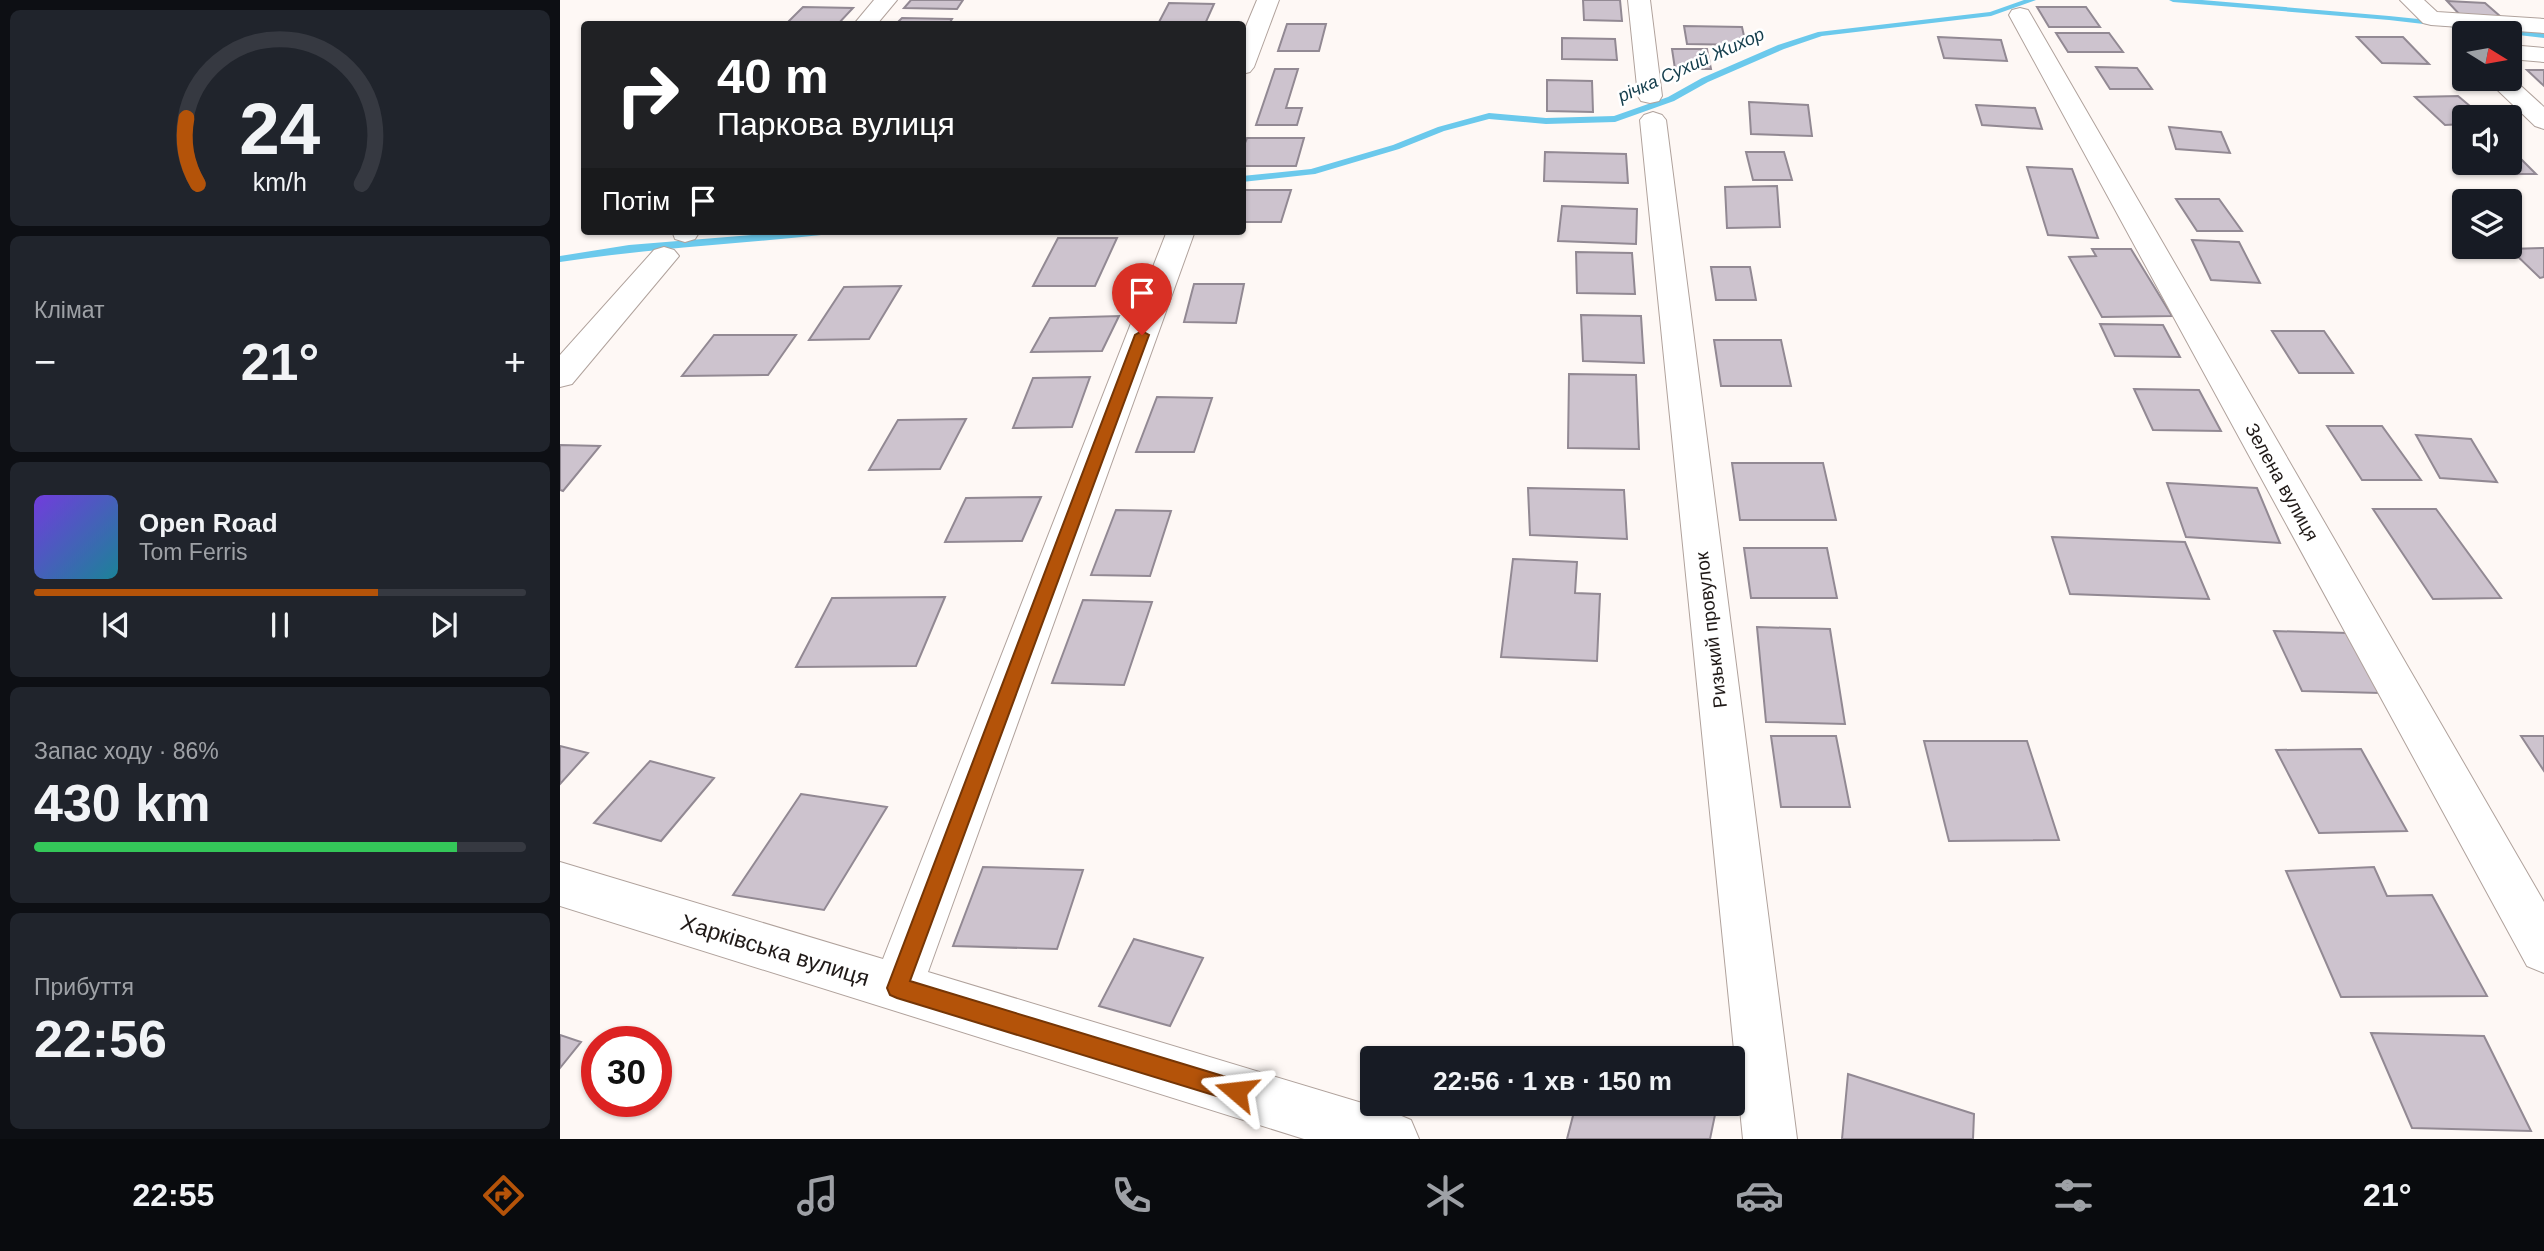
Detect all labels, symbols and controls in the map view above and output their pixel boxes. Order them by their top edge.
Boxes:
north arrow [2452,21,2522,91]
map controls [2452,21,2522,259]
water label: річка Сухий Жихор [1614,24,1767,107]
icon: right [602,49,693,140]
text: 40 m [717,49,829,103]
text: 24 [240,88,321,169]
button: sound [2452,105,2522,175]
text: Паркова вулиця [717,106,955,142]
text: km/h [253,168,307,196]
icon: arrive [684,182,722,220]
text: Потім [602,186,670,216]
button: layers [2452,189,2522,259]
pin [1112,263,1172,335]
icon: arrive [1123,274,1161,312]
text: Клімат [34,297,105,323]
text: 21° [241,333,319,391]
text: − [34,341,56,383]
text: + [504,341,526,383]
street label: Зелена вулиця [2241,420,2323,544]
text: Open Road [139,508,278,538]
text: Tom Ferris [139,539,248,565]
street label: Ризький провулок [1691,550,1731,709]
icon: previous [97,606,135,644]
icon: pause [261,606,299,644]
icon: next [425,606,463,644]
text: Запас ходу · 86% [34,738,219,764]
text: 430 km [34,774,210,832]
street label: Харківська вулиця [678,909,872,991]
text: Прибуття [34,974,134,1000]
text: 22:56 [34,1010,167,1068]
speed limit sign: 30 [581,1026,672,1117]
position arrow [1199,1054,1273,1128]
text: 22:56 · 1 хв · 150 m [1433,1066,1672,1096]
icon: directions [479,1171,528,1220]
icon: music [793,1171,842,1220]
icon: phone [1107,1171,1156,1220]
icon: climate [1421,1171,1470,1220]
icon: car [1735,1171,1784,1220]
icon: filters [2049,1171,2098,1220]
text: 22:55 [132,1177,214,1213]
text: 21° [2363,1177,2412,1213]

